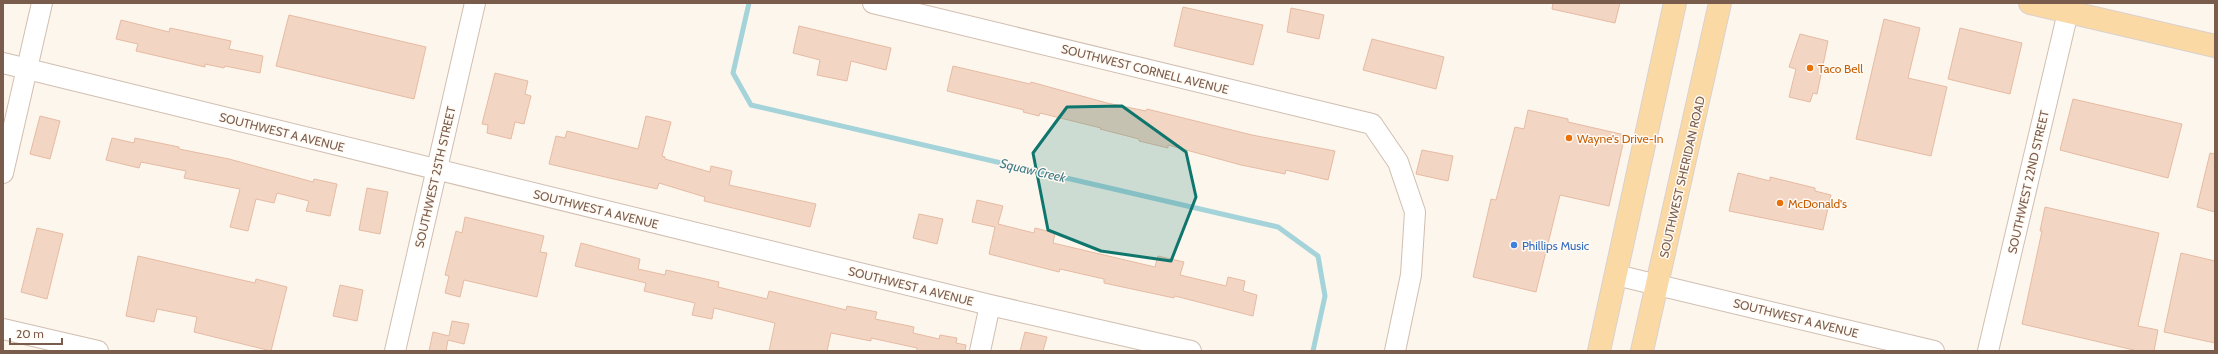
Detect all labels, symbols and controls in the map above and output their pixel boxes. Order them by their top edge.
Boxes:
street label: SOUTHWEST CORNELL AVENUE [1060,41,1231,97]
place label: Taco Bell [1818,61,1863,76]
marker: Taco Bell [1805,63,1815,73]
street label: SOUTHWEST SHERIDAN ROAD [1656,94,1708,260]
street label: SOUTHWEST 25TH STREET [411,104,459,249]
street label: SOUTHWEST 22ND STREET [2004,108,2052,255]
street label: SOUTHWEST A AVENUE [218,109,347,155]
place label: Wayne's Drive-In [1577,131,1664,146]
marker: Wayne's Drive-In [1564,133,1574,143]
water label: Squaw Creek [999,155,1068,185]
street label: SOUTHWEST A AVENUE [532,186,661,232]
place label: McDonald's [1788,196,1847,211]
marker: McDonald's [1775,198,1785,208]
place label: Phillips Music [1522,238,1590,253]
marker: Phillips Music [1509,240,1519,250]
street label: SOUTHWEST A AVENUE [847,263,976,309]
street label: SOUTHWEST A AVENUE [1732,295,1861,341]
scale bar [10,320,62,346]
text: 20 m [16,326,44,341]

